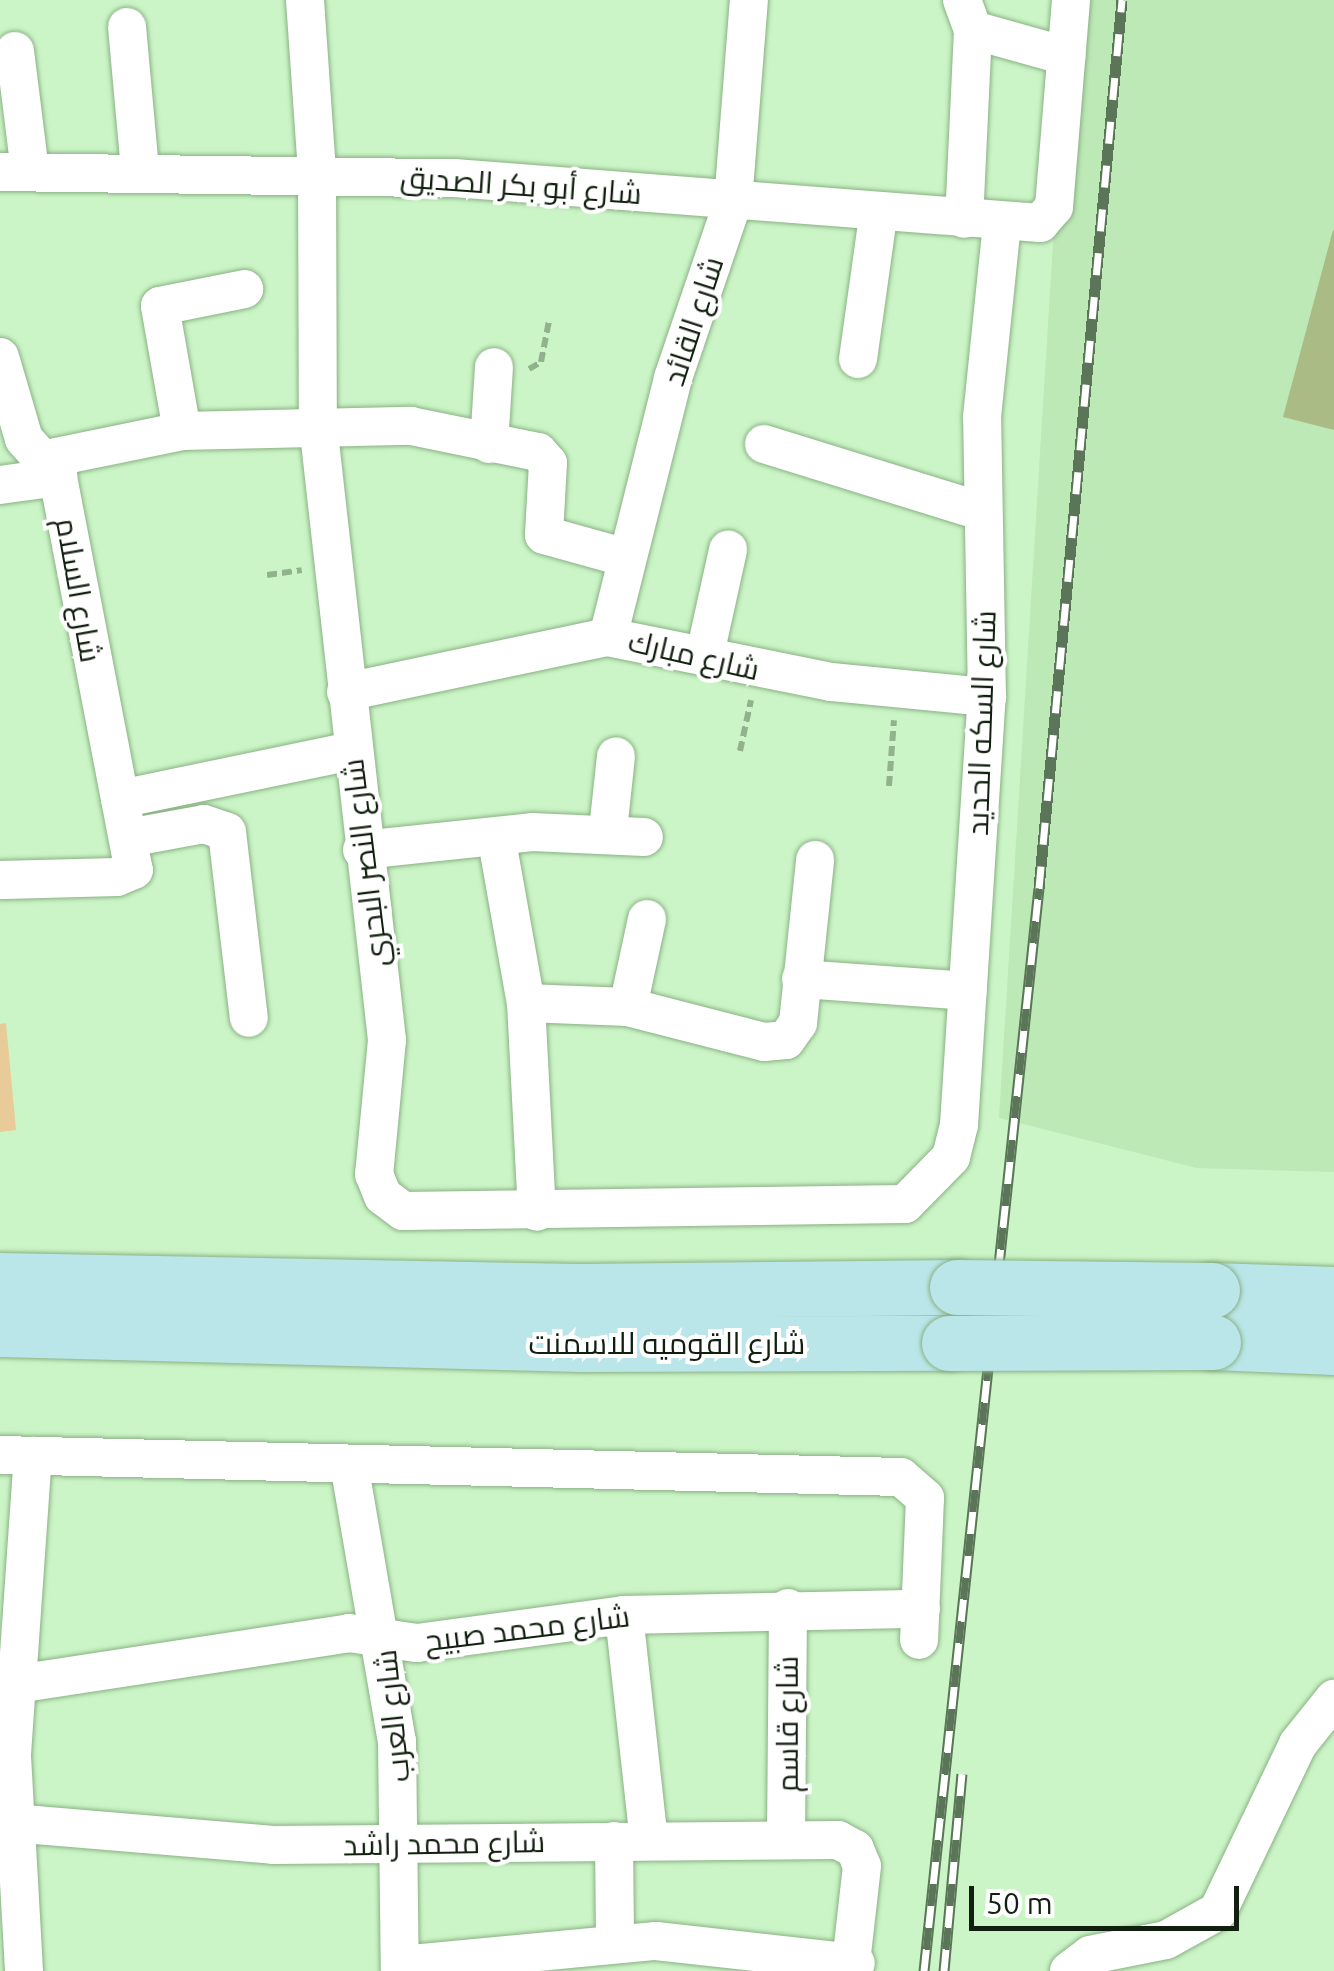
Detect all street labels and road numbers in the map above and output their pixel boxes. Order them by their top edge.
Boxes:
street label: شارع أبو بكر الصديق [399,159,643,211]
street label: شارع القائد [655,252,731,390]
street label: شارع السلام [49,515,109,665]
street label: شارع السكه الحديد [959,610,1003,836]
street label: شارع مبارك [625,622,763,688]
street label: شارع النصر البحري [334,757,396,969]
street label: شارع القوميه للاسمنت [529,1325,805,1361]
street label: شارع محمد صبيح [422,1598,632,1658]
street label: شارع العرب [367,1648,417,1784]
street label: شارع قاسم [769,1656,805,1792]
street label: شارع محمد راشد [343,1823,545,1863]

